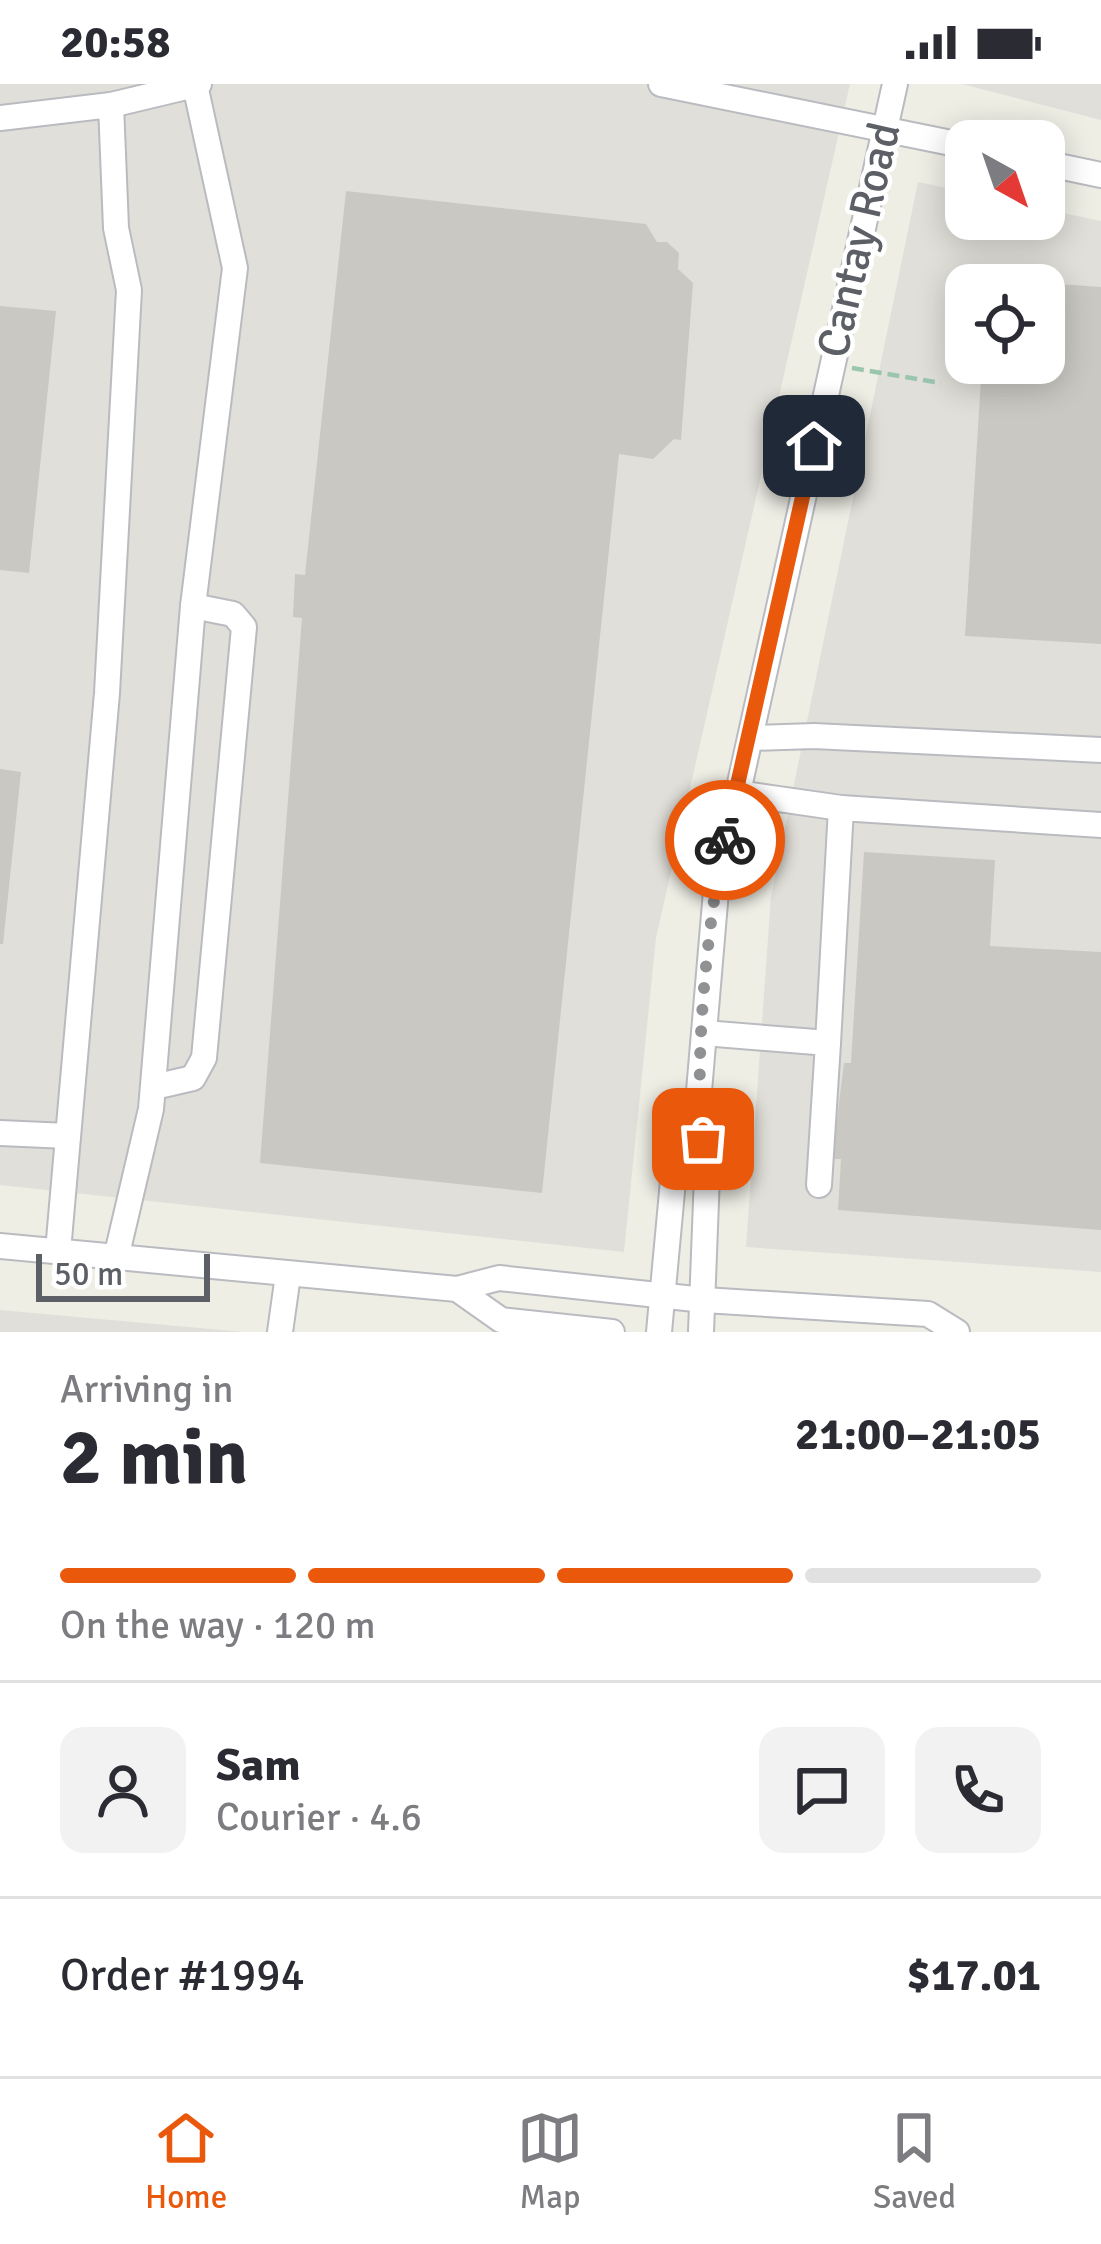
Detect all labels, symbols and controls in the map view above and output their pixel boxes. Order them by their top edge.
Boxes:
text: 20:58 [60,15,170,70]
street label: Cantay Road [805,117,913,363]
north arrow [945,120,1065,240]
map controls [945,120,1065,384]
button: locate [945,264,1065,384]
pin [763,395,865,497]
icon: home [781,413,847,479]
courier [665,780,785,900]
icon: bike [692,807,758,873]
pin [652,1088,754,1190]
icon: bag [670,1106,736,1172]
scale bar [36,1248,210,1301]
text: 50 m [54,1254,123,1295]
text: Arriving in [60,1365,234,1413]
text: 21:00–21:05 [795,1407,1041,1462]
text: 2 min [60,1410,248,1506]
text: On the way · 120 m [60,1601,376,1649]
button: person [60,1727,186,1853]
button: chat [759,1727,885,1853]
button: phone [915,1727,1041,1853]
text: Sam [216,1738,301,1793]
text: Courier · 4.6 [216,1793,422,1841]
text: Order #1994 [60,1948,305,2003]
text: $17.01 [907,1948,1041,2003]
tab: Home [145,2105,227,2218]
tab: Map [517,2105,583,2218]
tab: Saved [873,2105,956,2218]

